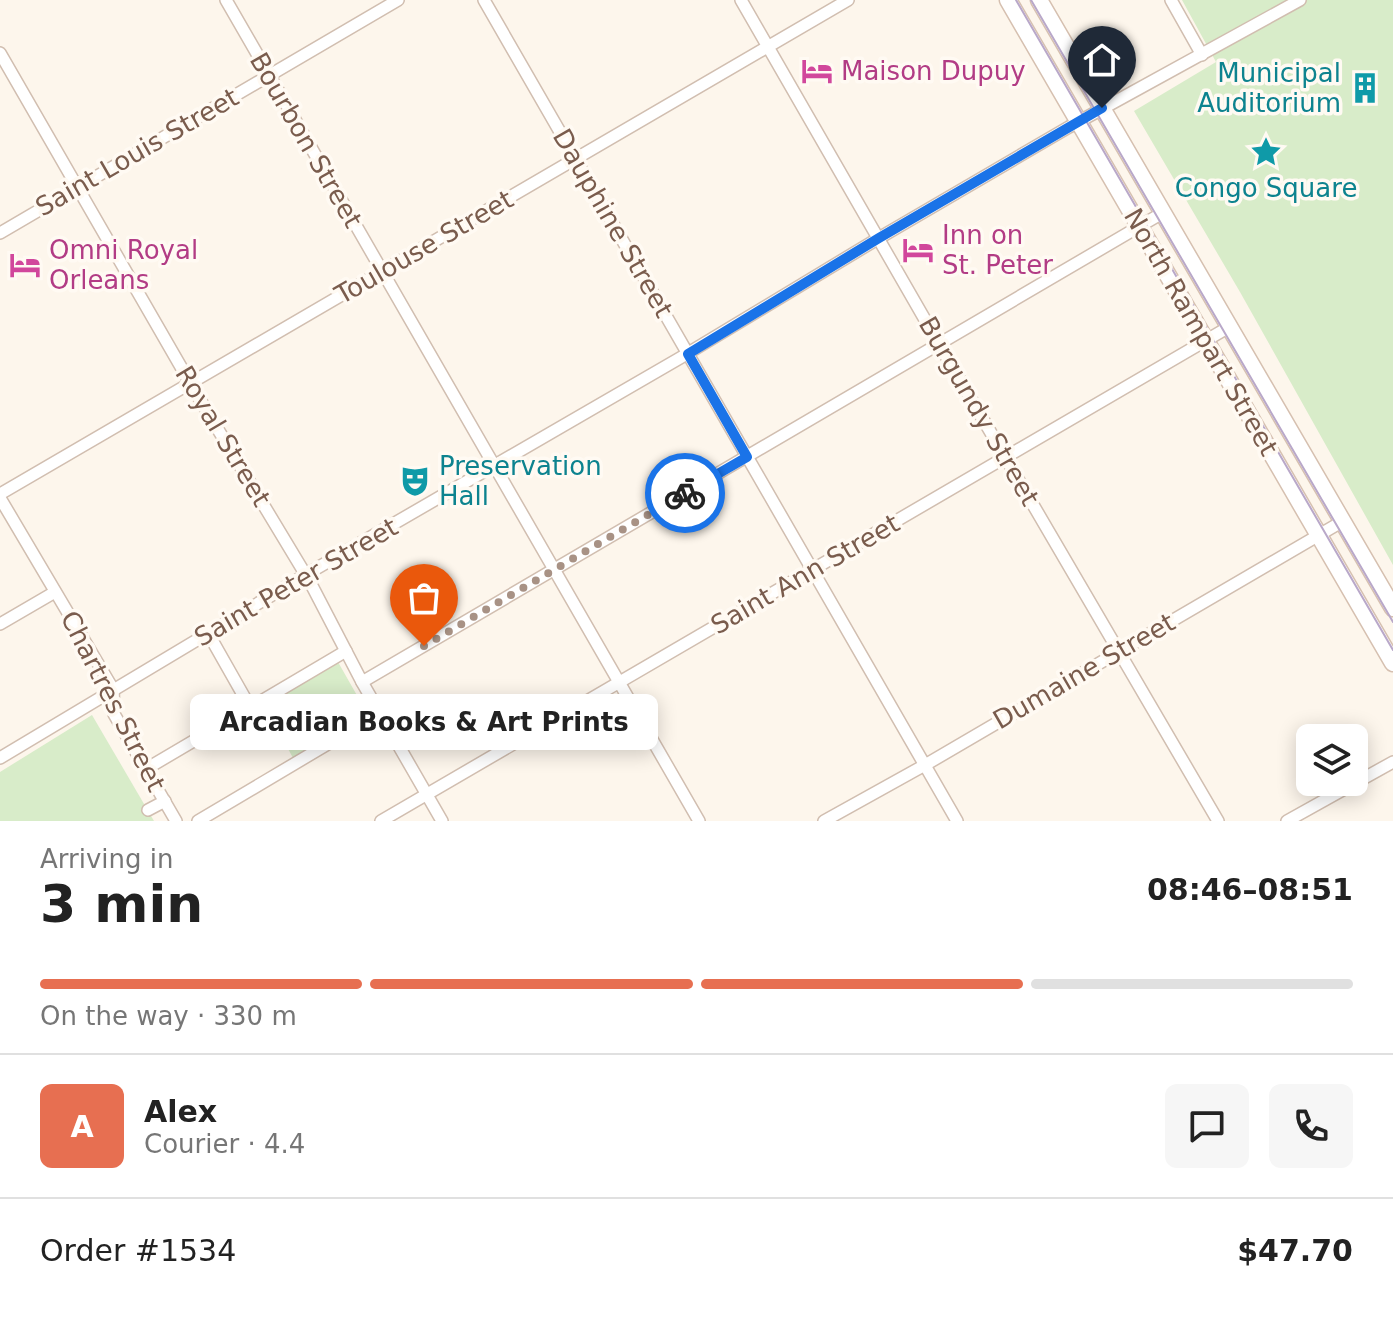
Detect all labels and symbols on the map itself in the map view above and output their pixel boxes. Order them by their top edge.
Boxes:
pin [1068,26,1136,108]
street label: Bourbon Street [244,47,368,233]
hotel icon: Maison Dupuy [800,54,834,88]
place label: Maison Dupuy [841,56,1026,86]
place label: Municipal Auditorium [1197,58,1341,118]
building icon: Municipal Auditorium [1348,71,1382,105]
street label: Saint Louis Street [30,82,244,222]
street label: Dauphine Street [547,124,679,322]
place icon: Congo Square [1249,135,1283,169]
place label: Congo Square [1175,173,1357,203]
street label: Toulouse Street [329,184,518,311]
street label: North Rampart Street [1118,203,1284,461]
place label: Inn on St. Peter [942,220,1053,280]
hotel icon: Inn on St. Peter [901,233,935,267]
place label: Omni Royal Orleans [49,235,198,295]
hotel icon: Omni Royal Orleans [8,248,42,282]
street label: Burgundy Street [913,311,1045,511]
street label: Royal Street [169,360,277,512]
place label: Preservation Hall [439,451,602,511]
courier [645,453,725,533]
theatre icon: Preservation Hall [398,464,432,498]
street label: Saint Ann Street [705,508,905,640]
street label: Saint Peter Street [189,512,403,652]
pin [390,564,458,646]
street label: Chartres Street [55,606,171,796]
street label: Dumaine Street [988,607,1180,735]
callout: Arcadian Books & Art Prints [190,694,658,750]

